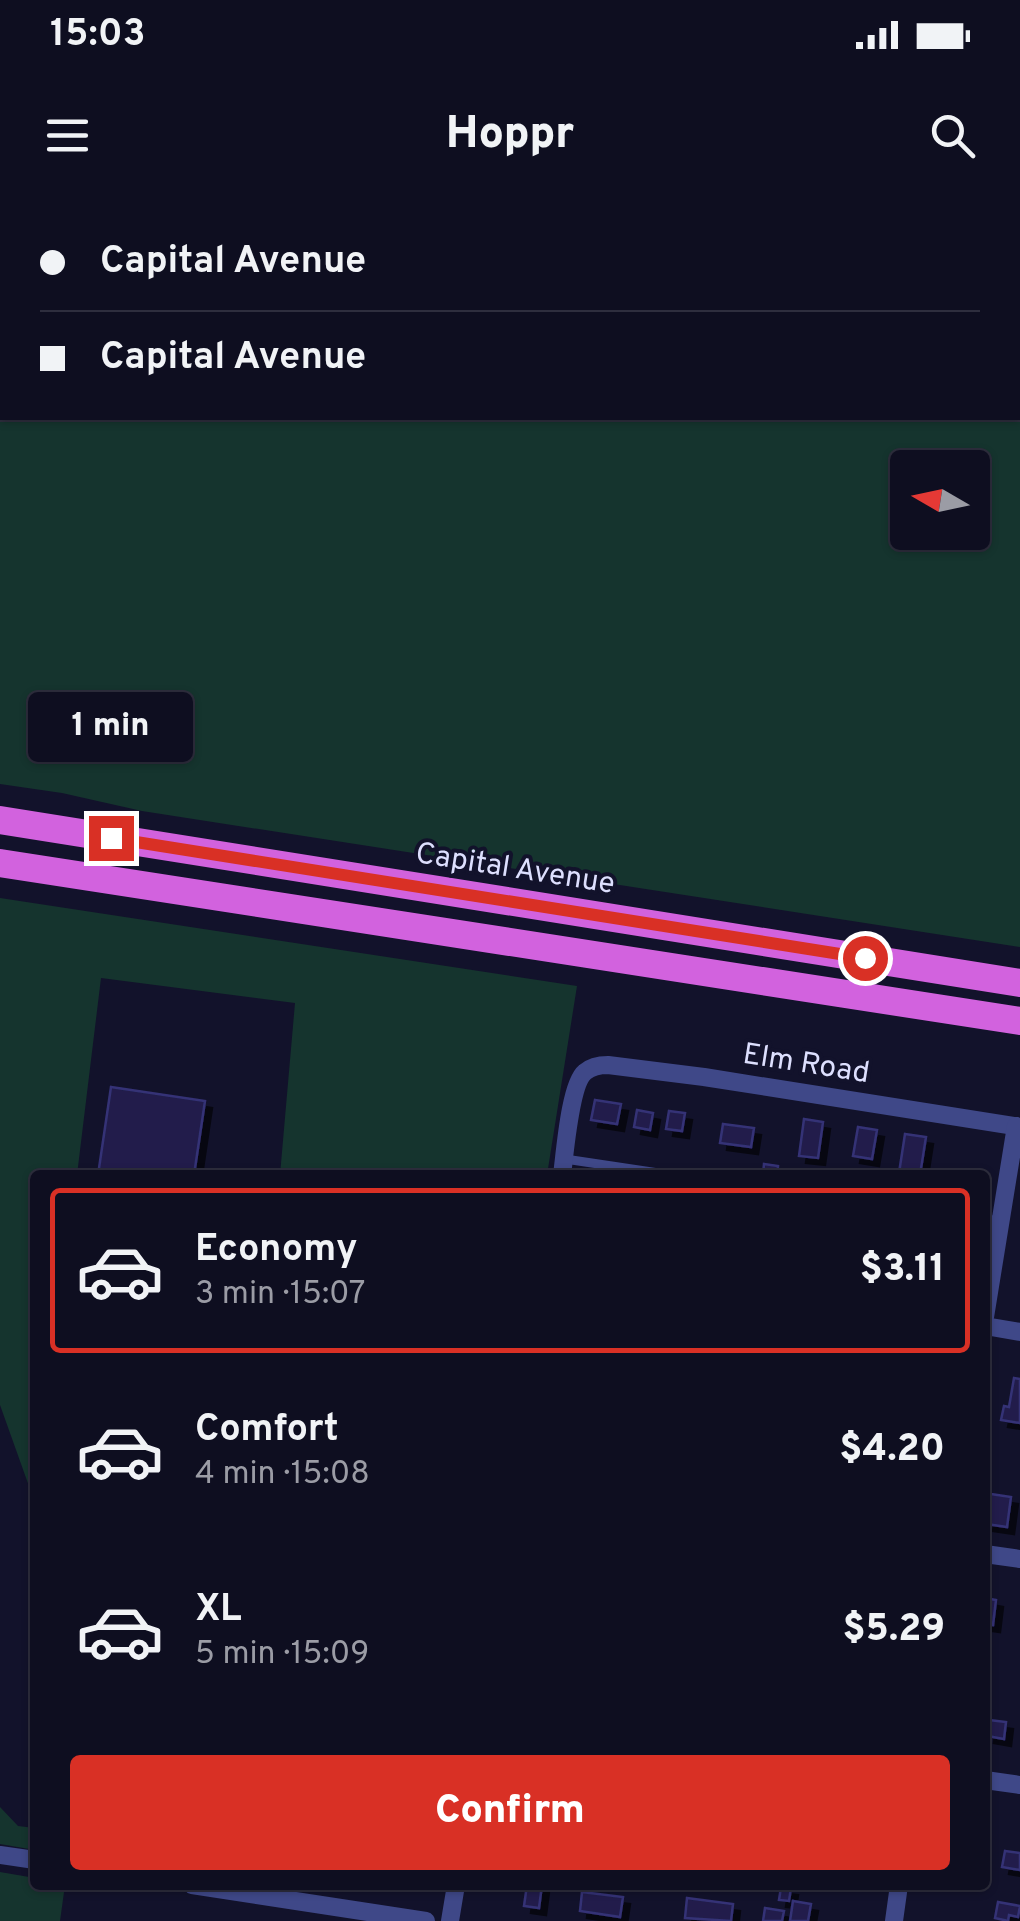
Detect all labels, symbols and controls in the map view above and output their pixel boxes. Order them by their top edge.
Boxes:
text: 15:03 [50,11,145,60]
text: Hoppr [446,107,574,164]
icon: menu [40,108,95,163]
icon: search [925,108,980,163]
text: Capital Avenue [100,238,366,287]
text: Capital Avenue [100,334,366,383]
north arrow [890,450,990,550]
map controls [890,450,990,550]
callout: 1 min [28,693,194,763]
text: 1 min [71,707,150,747]
route end [89,816,134,861]
street label: Capital Avenue [413,836,617,904]
route start [843,936,888,981]
street label: Elm Road [740,1037,872,1093]
icon: car [75,1226,165,1316]
text: Economy [195,1226,357,1275]
text: $3.11 [860,1246,945,1295]
text: 3 min · 15:07 [195,1275,365,1315]
icon: car [75,1406,165,1496]
text: Comfort [195,1406,339,1455]
text: $4.20 [839,1426,945,1475]
text: 4 min · 15:08 [195,1455,370,1495]
icon: car [75,1586,165,1676]
text: XL [195,1586,242,1635]
text: $5.29 [843,1606,945,1655]
text: 5 min · 15:09 [195,1635,369,1675]
button: Confirm [70,1755,950,1870]

